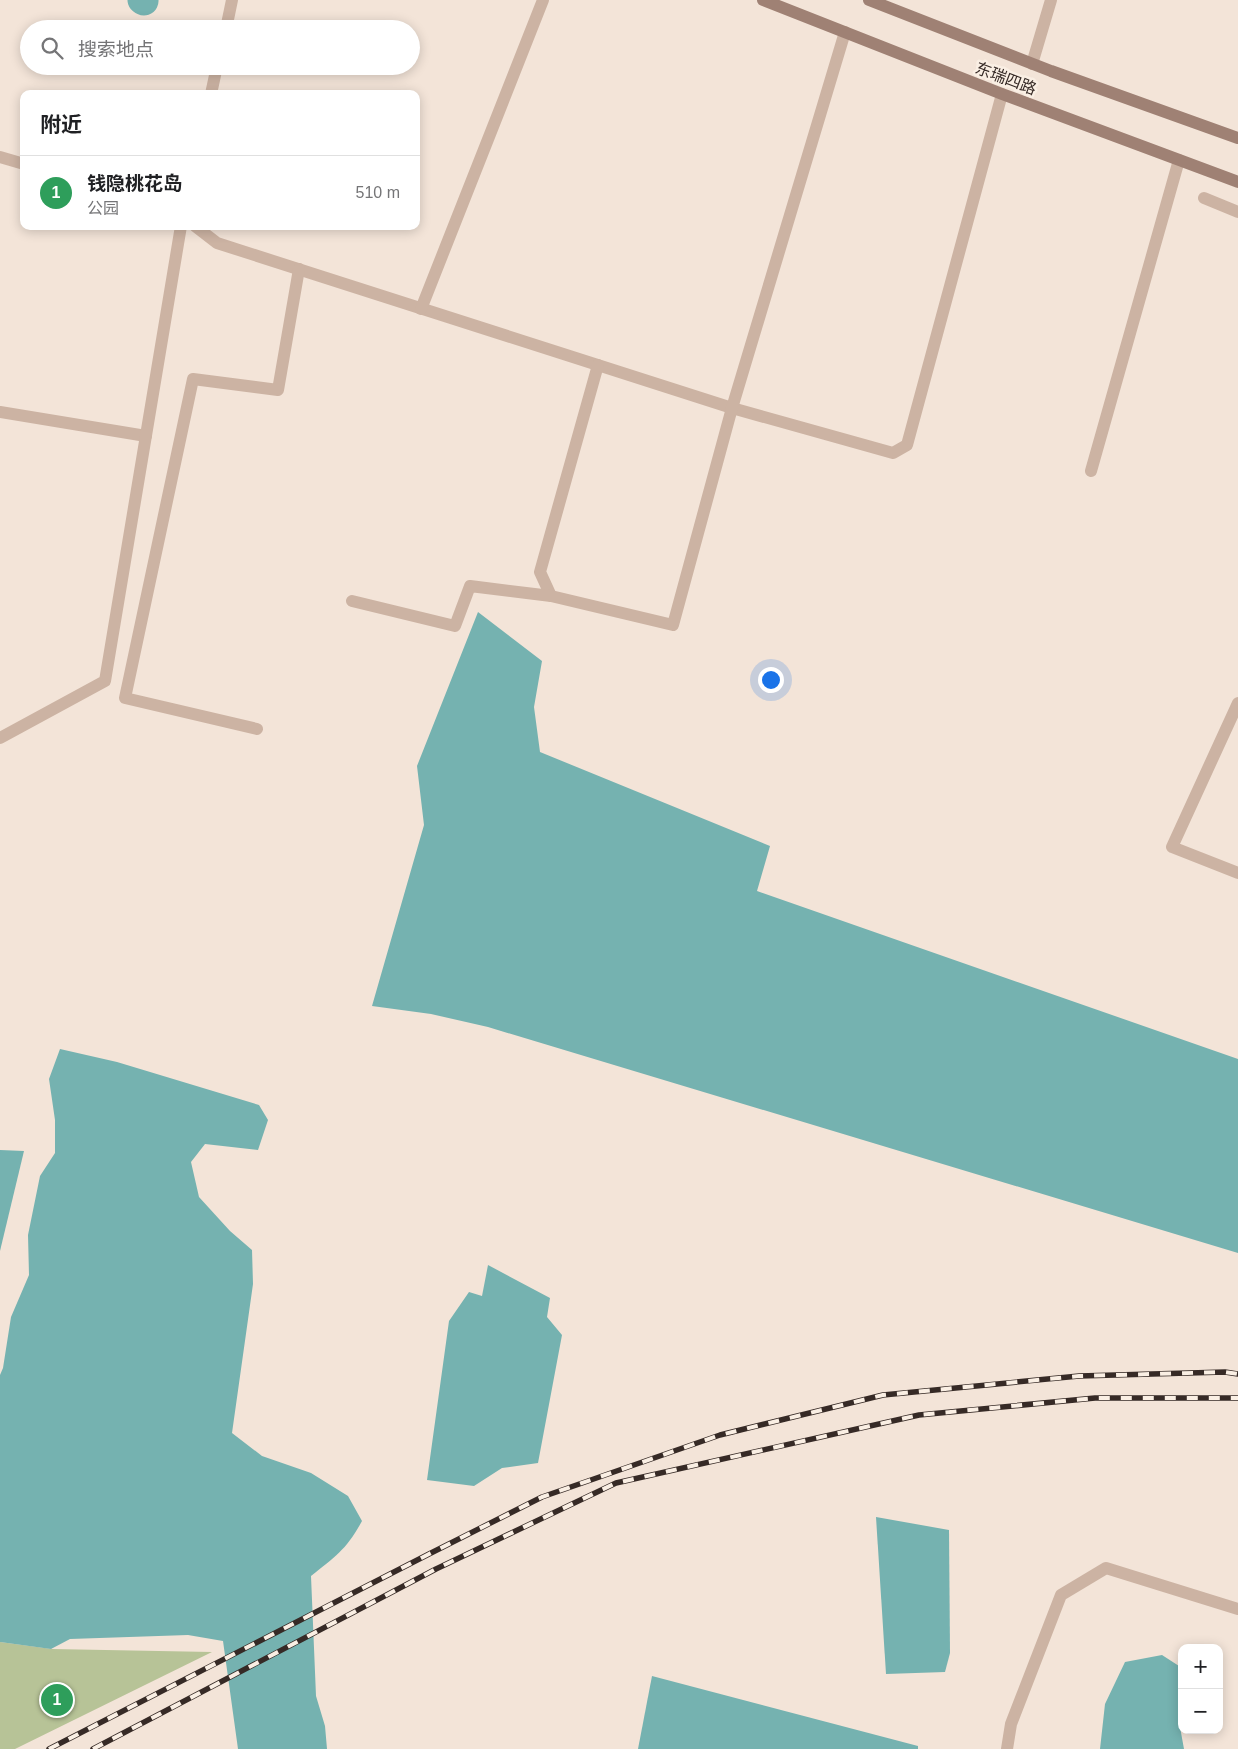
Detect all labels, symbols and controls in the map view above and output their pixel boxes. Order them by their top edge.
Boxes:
search box [20,20,420,75]
icon: search [38,34,66,62]
text: 搜索地点 [78,39,154,60]
street label: 东瑞四路 [973,59,1039,98]
text: 附近 [40,113,82,136]
text: 钱隐桃花岛 [87,173,182,194]
text: 1 [52,184,60,201]
text: 510 m [356,184,400,201]
text: 公园 [87,200,119,217]
your location [758,667,784,693]
map controls [1178,1644,1223,1734]
button: + [1178,1644,1223,1689]
pin: 1 [41,1681,73,1719]
button: − [1178,1689,1223,1734]

